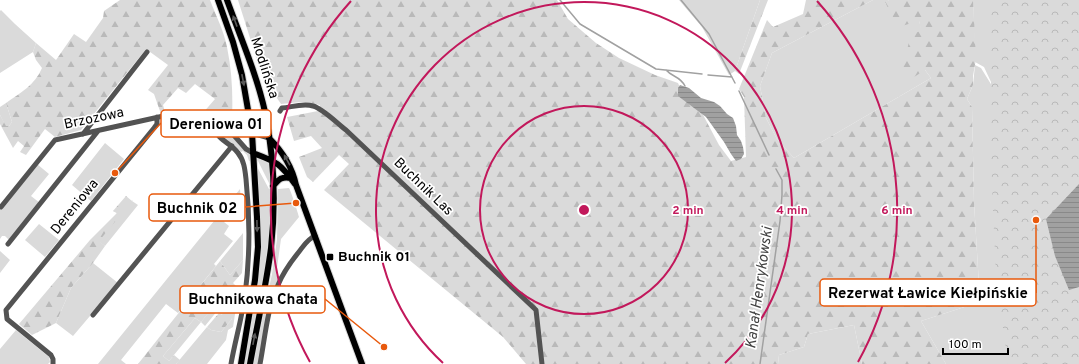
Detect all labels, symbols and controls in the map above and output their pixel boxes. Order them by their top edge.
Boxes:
one-way arrow [232,15,238,27]
street label: Modlińska [246,35,282,101]
one-way arrow [240,74,246,86]
street label: Brzozowa [62,104,126,134]
callout: Dereniowa 01 [161,110,271,137]
text: Dereniowa 01 [169,116,263,135]
one-way arrow [283,154,290,165]
street label: Buchnik Las [390,154,456,220]
street label: Dereniowa [48,176,102,238]
callout: Buchnik 02 [149,194,245,221]
text: Buchnik 02 [157,200,237,219]
centre of rings [577,203,591,217]
text: 2 min [672,203,704,219]
text: 4 min [776,203,808,219]
text: 6 min [881,203,913,219]
one-way arrow [254,220,260,233]
water label: Kanał Henrykowski [742,225,778,350]
place label: Buchnik 01 [338,249,410,266]
marker: Buchnik 01 [325,252,335,262]
callout: Rezerwat Ławice Kiełpińskie [820,279,1036,306]
text: Rezerwat Ławice Kiełpińskie [828,285,1028,304]
callout: Buchnikowa Chata [180,286,325,313]
text: Buchnikowa Chata [188,291,318,310]
scale bar [943,330,1008,356]
one-way arrow [252,333,258,345]
text: 100 m [949,337,982,353]

